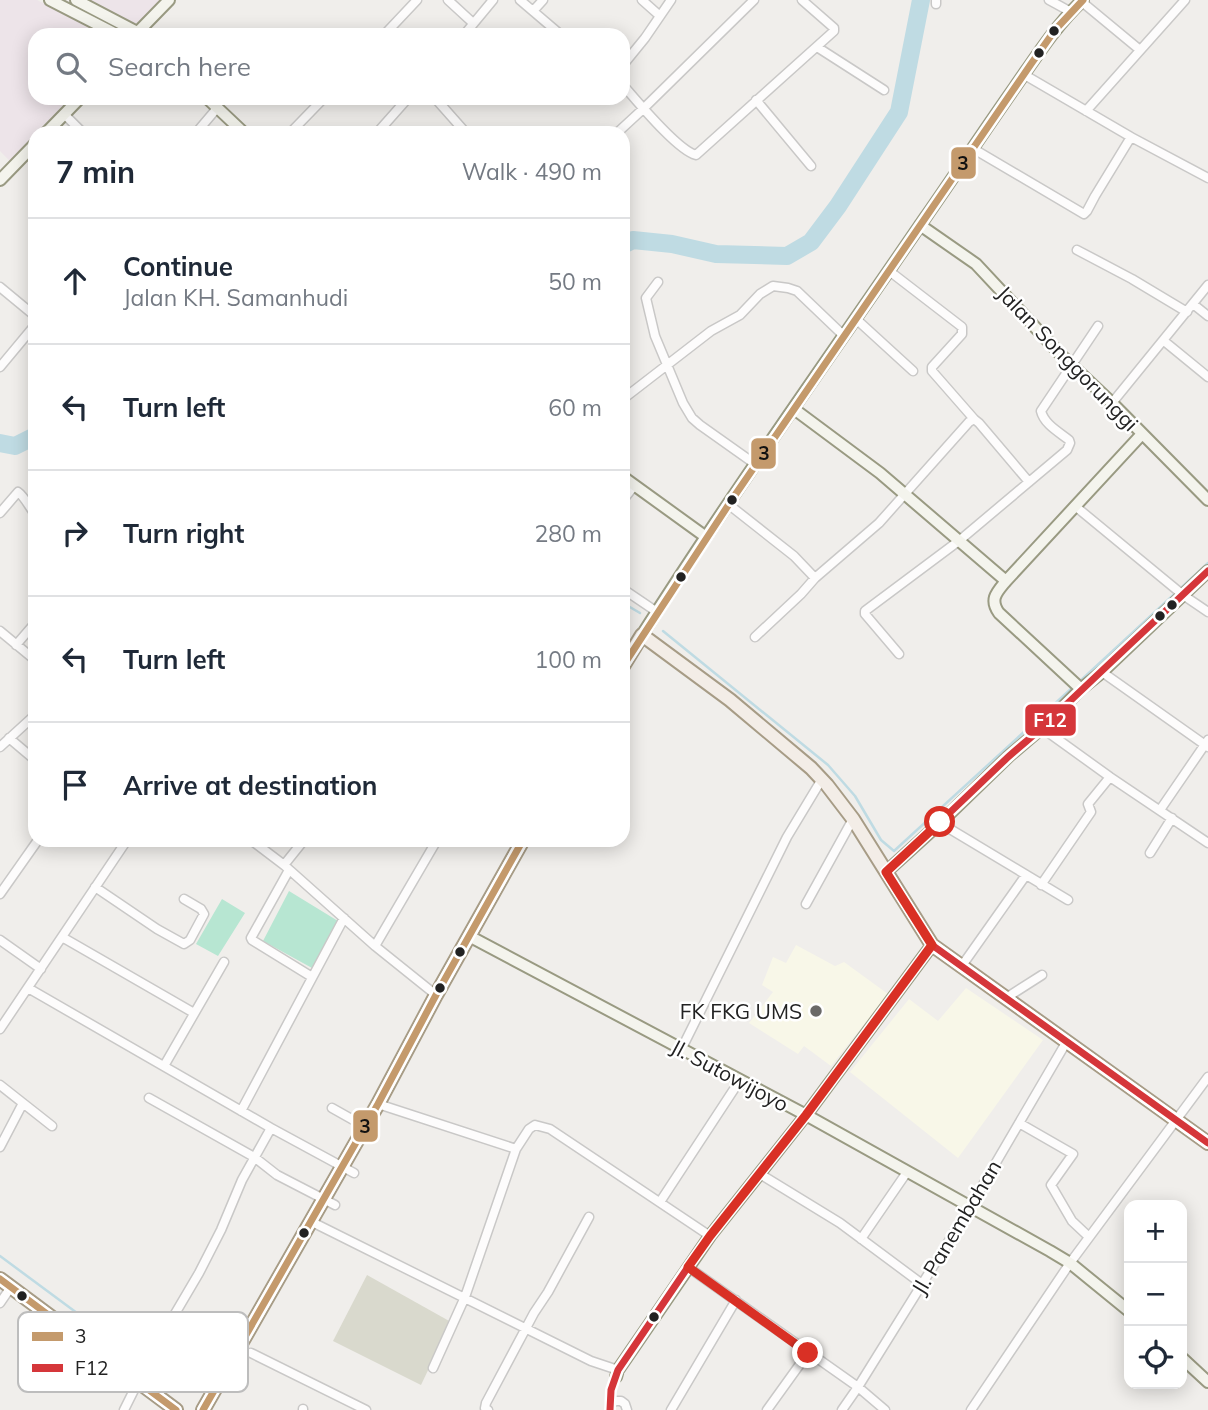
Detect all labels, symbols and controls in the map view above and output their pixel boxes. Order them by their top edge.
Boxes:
unlabelled marker [1047,24,1061,38]
search box [28,28,630,105]
unlabelled marker [1032,46,1046,60]
icon: search [52,48,90,86]
text: Search here [108,50,251,83]
line badge: 3 [950,146,977,180]
text: 3 [957,151,969,175]
text: 7 min [56,153,135,191]
text: Walk · 490 m [462,157,602,186]
text: Continue [123,250,233,283]
icon: ahead [56,262,94,300]
text: 50 m [548,267,602,296]
street label: Jalan Songgorunggi [992,280,1144,436]
text: Jalan KH. Samanhudi [123,283,348,312]
icon: left [56,388,94,426]
text: Turn left [123,391,225,424]
text: 60 m [548,393,602,422]
line badge: 3 [750,437,777,470]
text: 3 [758,441,770,465]
unlabelled marker [725,493,739,507]
icon: right [56,514,94,552]
text: Turn right [123,517,244,550]
text: 280 m [534,519,602,548]
unlabelled marker [674,570,688,584]
unlabelled marker [1165,598,1179,612]
unlabelled marker [1153,609,1167,623]
icon: left [56,640,94,678]
text: Turn left [123,643,225,676]
text: 100 m [534,645,602,674]
line badge: F12 [1024,703,1077,737]
text: F12 [1033,708,1067,732]
icon: arrive [56,766,94,804]
text: Arrive at destination [123,769,378,802]
route start [924,806,955,837]
unlabelled marker [453,945,467,959]
unlabelled marker [433,981,447,995]
place label: FK FKG UMS [680,998,802,1024]
marker: FK FKG UMS [808,1003,824,1019]
street label: Jl. Sutowijoyo [667,1033,793,1117]
line badge: 3 [352,1109,379,1143]
text: 3 [359,1114,371,1138]
street label: Jl. Panembahan [906,1155,1006,1299]
map controls [1124,1200,1187,1389]
button: + [1124,1200,1187,1263]
unlabelled marker [297,1226,311,1240]
button: − [1124,1263,1187,1326]
unlabelled marker [15,1289,29,1303]
unlabelled marker [647,1310,661,1324]
legend [18,1312,248,1392]
text: 3 [75,1324,86,1348]
button: locate [1124,1326,1187,1389]
route end [792,1337,823,1368]
text: F12 [75,1356,108,1380]

